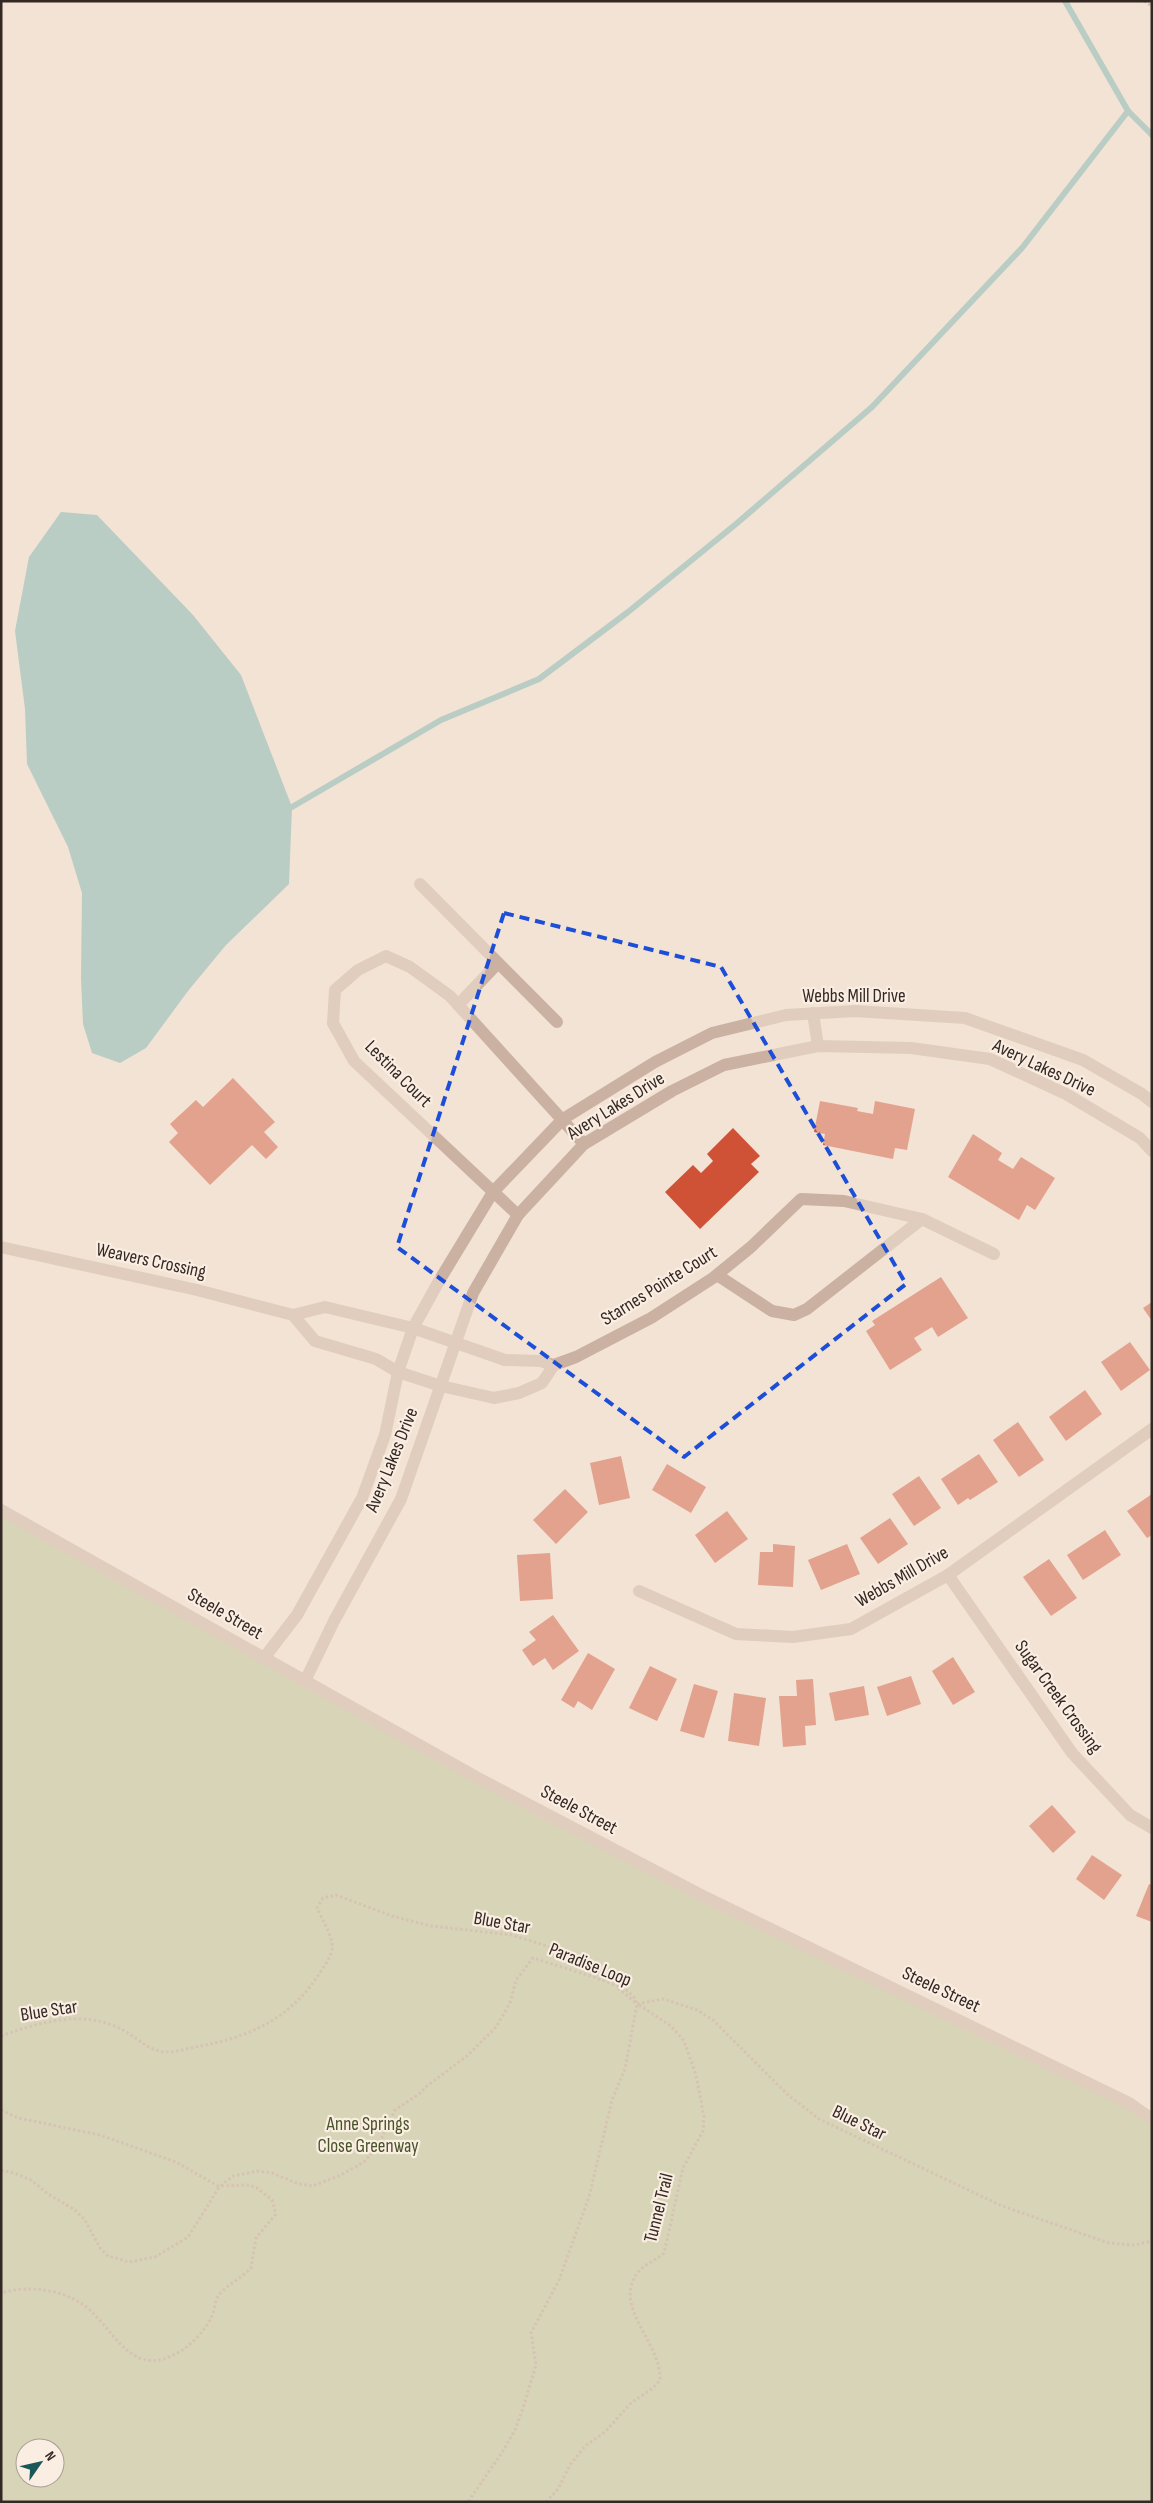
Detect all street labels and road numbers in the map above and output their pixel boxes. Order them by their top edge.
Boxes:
street label: Webbs Mill Drive [802,985,906,1008]
street label: Avery Lakes Drive [988,1034,1099,1102]
street label: Lestina Court [360,1036,436,1112]
street label: Avery Lakes Drive [562,1067,669,1146]
street label: Weavers Crossing [94,1238,208,1284]
street label: Starnes Pointe Court [597,1241,721,1331]
street label: Avery Lakes Drive [360,1404,423,1517]
street label: Webbs Mill Drive [851,1541,953,1613]
street label: Steele Street [183,1583,267,1645]
street label: Sugar Creek Crossing [1009,1636,1107,1758]
street label: Steele Street [537,1780,621,1840]
street label: Blue Star [472,1907,533,1939]
street label: Paradise Loop [545,1938,635,1992]
street label: Steele Street [898,1962,984,2018]
street label: Blue Star [19,1995,80,2027]
street label: Blue Star [828,2100,890,2146]
street label: Tunnel Trail [639,2171,679,2245]

